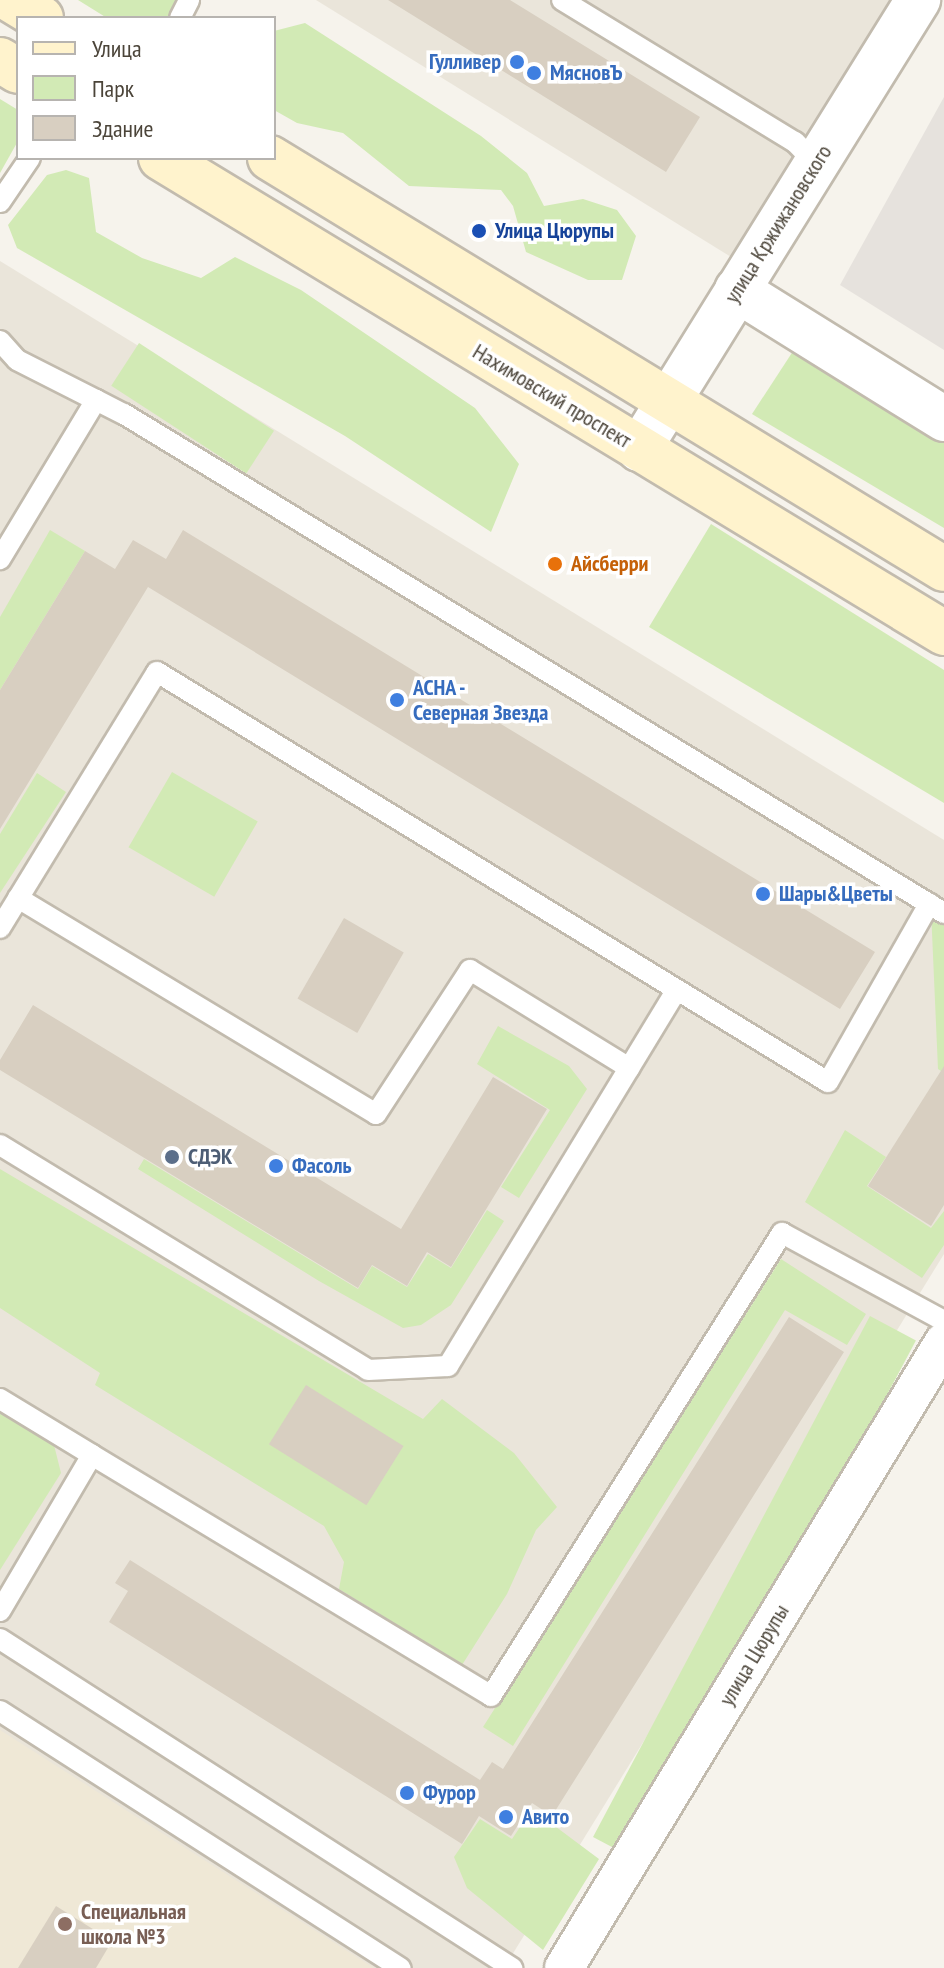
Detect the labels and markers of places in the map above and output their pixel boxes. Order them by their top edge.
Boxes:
place label: Гулливер [429,49,501,75]
marker: Гулливер [508,53,526,71]
place label: МясновЪ [550,60,623,86]
marker: МясновЪ [525,64,543,82]
place label: Улица Цюрупы [495,218,614,244]
marker: Улица Цюрупы [470,222,488,240]
place label: Айсберри [571,551,648,577]
marker: Айсберри [546,555,564,573]
place label: АСНА - Северная Звезда [413,674,548,726]
marker: АСНА - Северная Звезда [388,691,406,709]
place label: Шары&Цветы [779,881,893,907]
marker: Шары&Цветы [754,885,772,903]
place label: СДЭК [188,1144,232,1170]
marker: СДЭК [163,1148,181,1166]
place label: Фасоль [292,1153,352,1179]
marker: Фасоль [267,1157,285,1175]
place label: Фурор [423,1780,476,1806]
marker: Фурор [398,1784,416,1802]
place label: Авито [522,1804,569,1830]
marker: Авито [497,1808,515,1826]
place label: Специальная школа №3 [81,1898,186,1950]
marker: Специальная школа №3 [56,1915,74,1933]

